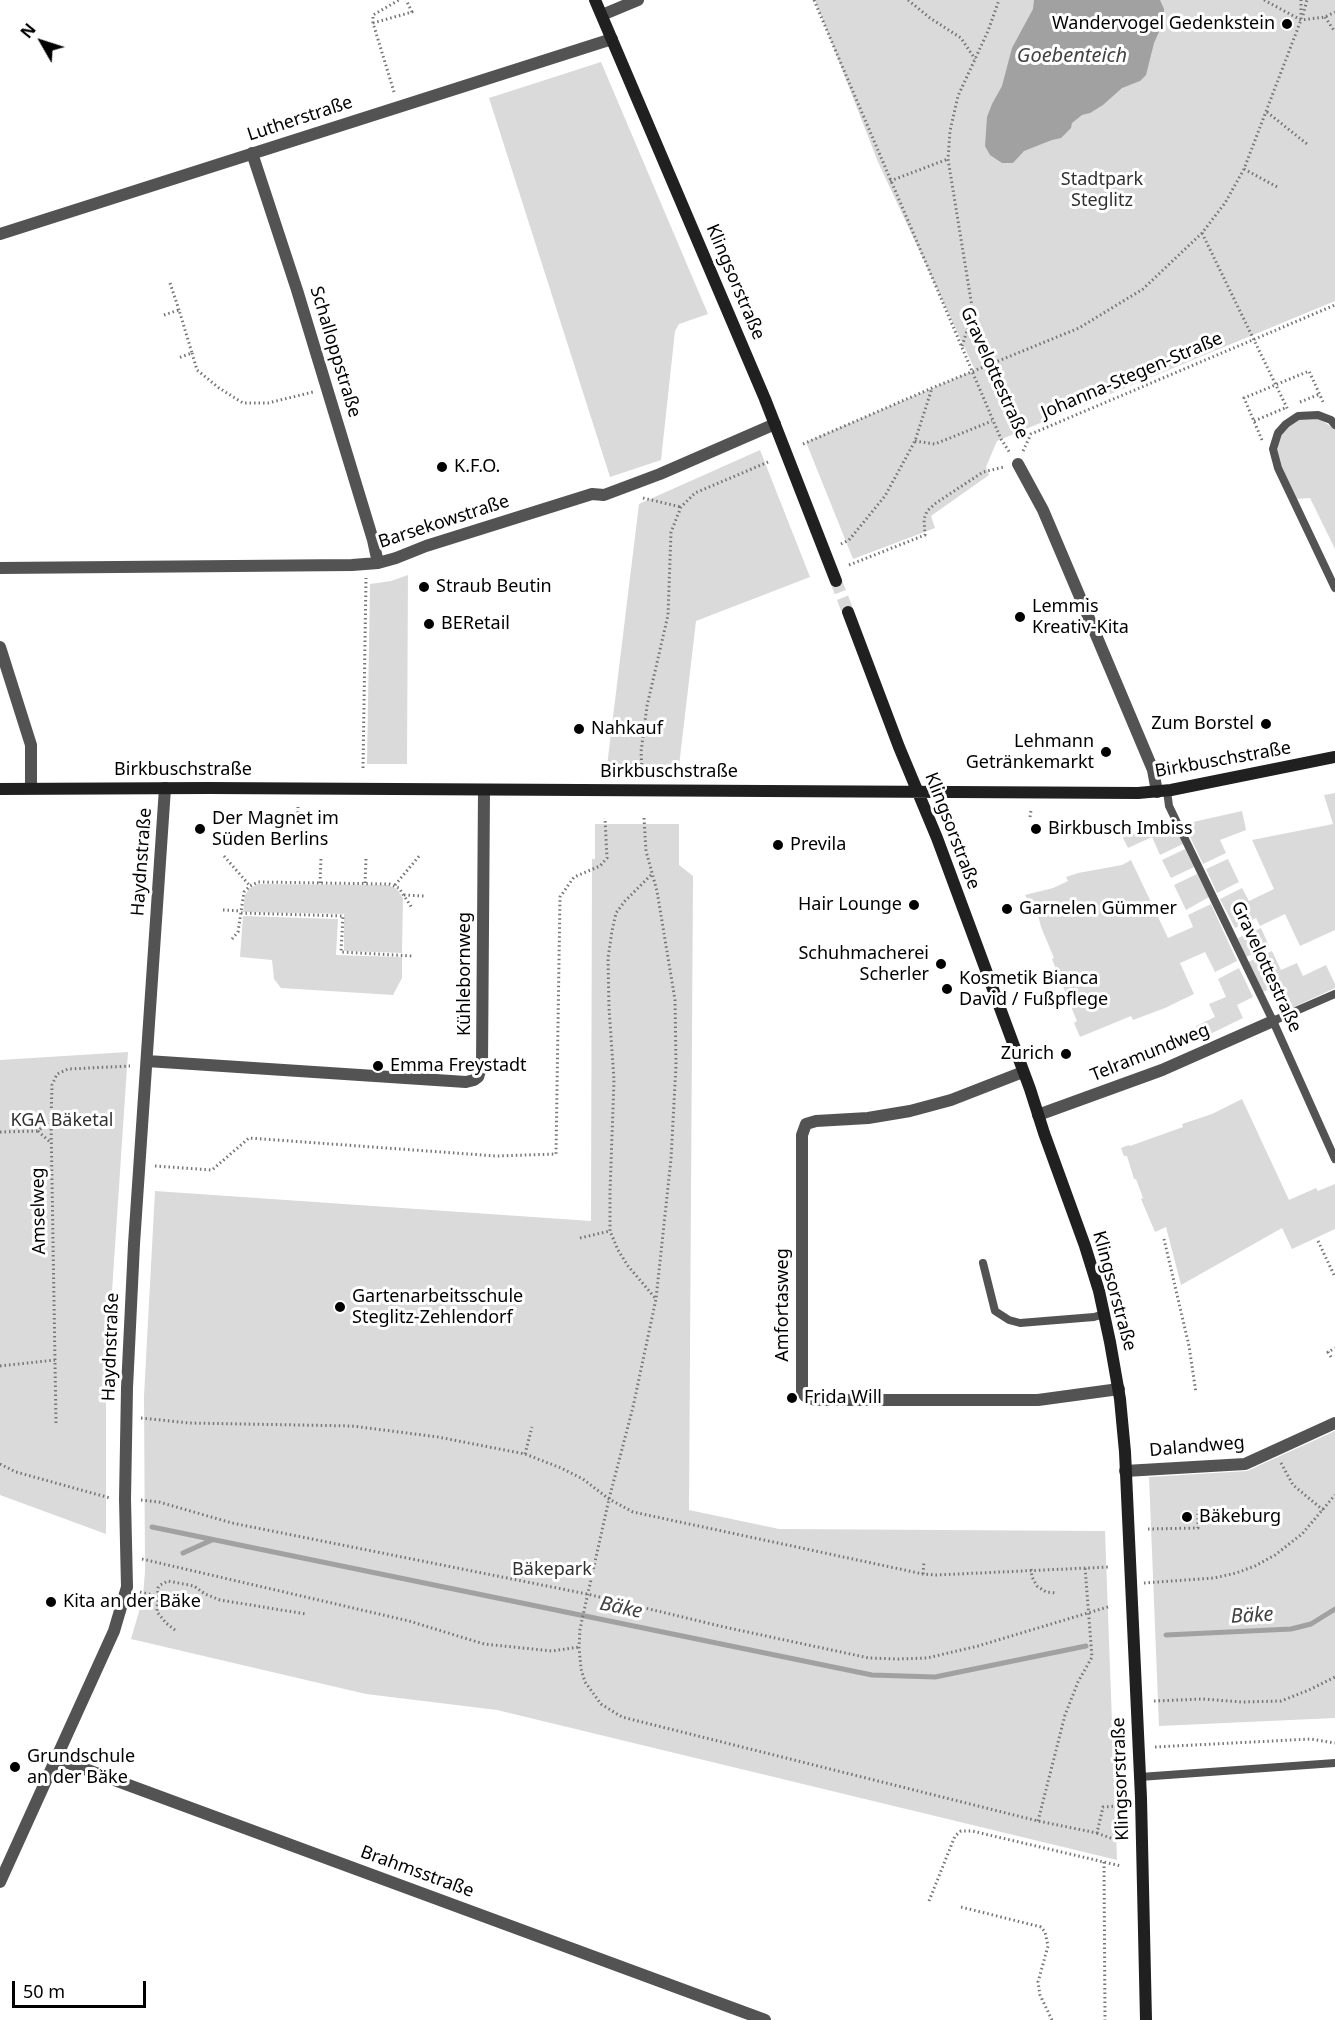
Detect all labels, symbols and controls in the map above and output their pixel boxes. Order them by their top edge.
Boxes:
north arrow [12,12,72,72]
place label: Wandervogel Gedenkstein [1052,13,1275,35]
marker: Wandervogel Gedenkstein [1280,17,1294,31]
text: N [15,19,41,43]
water label: Goebenteich [1017,44,1127,68]
street label: Lutherstraße [245,92,355,146]
park label: Stadtpark Steglitz [1061,169,1143,212]
street label: Klingsorstraße [701,221,769,343]
street label: Schalloppstraße [305,284,365,420]
street label: Gravelottestraße [955,304,1033,442]
street label: Johanna-Stegen-Straße [1038,328,1226,424]
place label: K.F.O. [454,456,500,478]
marker: K.F.O. [435,460,449,474]
street label: Barsekowstraße [376,491,512,553]
place label: Straub Beutin [436,576,552,598]
marker: Straub Beutin [417,580,431,594]
place label: Lemmis Kreativ-Kita [1032,596,1129,638]
marker: Lemmis Kreativ-Kita [1013,610,1027,624]
place label: BERetail [441,613,510,635]
marker: BERetail [422,617,436,631]
place label: Zum Borstel [1151,713,1254,735]
marker: Zum Borstel [1259,717,1273,731]
place label: Nahkauf [591,718,663,740]
marker: Nahkauf [572,722,586,736]
place label: Lehmann Getränkemarkt [966,731,1094,774]
street label: Birkbuschstraße [1153,737,1293,783]
marker: Lehmann Getränkemarkt [1099,745,1113,759]
street label: Birkbuschstraße [114,759,252,781]
street label: Birkbuschstraße [600,761,738,783]
street label: Klingsorstraße [920,770,984,892]
street label: Haydnstraße [127,807,157,917]
place label: Der Magnet im Süden Berlins [212,808,339,850]
place label: Birkbusch Imbiss [1048,818,1193,840]
marker: Der Magnet im Süden Berlins [193,822,207,836]
marker: Birkbusch Imbiss [1029,822,1043,836]
place label: Previla [790,834,846,856]
marker: Previla [771,838,785,852]
place label: Hair Lounge [798,894,902,916]
marker: Hair Lounge [907,898,921,912]
place label: Garnelen Gümmer [1019,898,1177,920]
street label: Gravelottestraße [1226,898,1306,1036]
marker: Garnelen Gümmer [1000,902,1014,916]
street label: Kühlebornweg [454,912,476,1036]
place label: Schuhmacherei Scherler [798,943,929,986]
marker: Schuhmacherei Scherler [934,957,948,971]
place label: Kosmetik Bianca David / Fußpflege [959,968,1108,1010]
marker: Kosmetik Bianca David / Fußpflege [940,982,954,996]
street label: Telramundweg [1087,1019,1213,1087]
place label: Zurich [1001,1043,1054,1065]
marker: Zurich [1059,1047,1073,1061]
place label: Emma Freystadt [390,1055,527,1077]
marker: Emma Freystadt [371,1059,385,1073]
park label: KGA Bäketal [11,1110,113,1132]
street label: Amselweg [27,1167,51,1255]
street label: Klingsorstraße [1088,1229,1140,1353]
street label: Amfortasweg [772,1248,794,1362]
place label: Gartenarbeitsschule Steglitz-Zehlendorf [352,1286,523,1328]
street label: Haydnstraße [98,1292,124,1402]
marker: Gartenarbeitsschule Steglitz-Zehlendorf [333,1300,347,1314]
place label: Frida Will [804,1387,882,1409]
marker: Frida Will [785,1391,799,1405]
street label: Dalandweg [1148,1432,1246,1462]
place label: Bäkeburg [1199,1506,1281,1528]
marker: Bäkeburg [1180,1510,1194,1524]
park label: Bäkepark [512,1559,592,1581]
place label: Kita an der Bäke [63,1591,201,1613]
water label: Bäke [598,1592,644,1624]
marker: Kita an der Bäke [44,1595,58,1609]
water label: Bäke [1230,1603,1274,1629]
street label: Klingsorstraße [1108,1717,1134,1841]
place label: Grundschule an der Bäke [27,1746,135,1788]
marker: Grundschule an der Bäke [8,1760,22,1774]
street label: Brahmsstraße [357,1841,477,1903]
scale bar [15,1969,148,2007]
text: 50 m [23,1979,65,2003]

